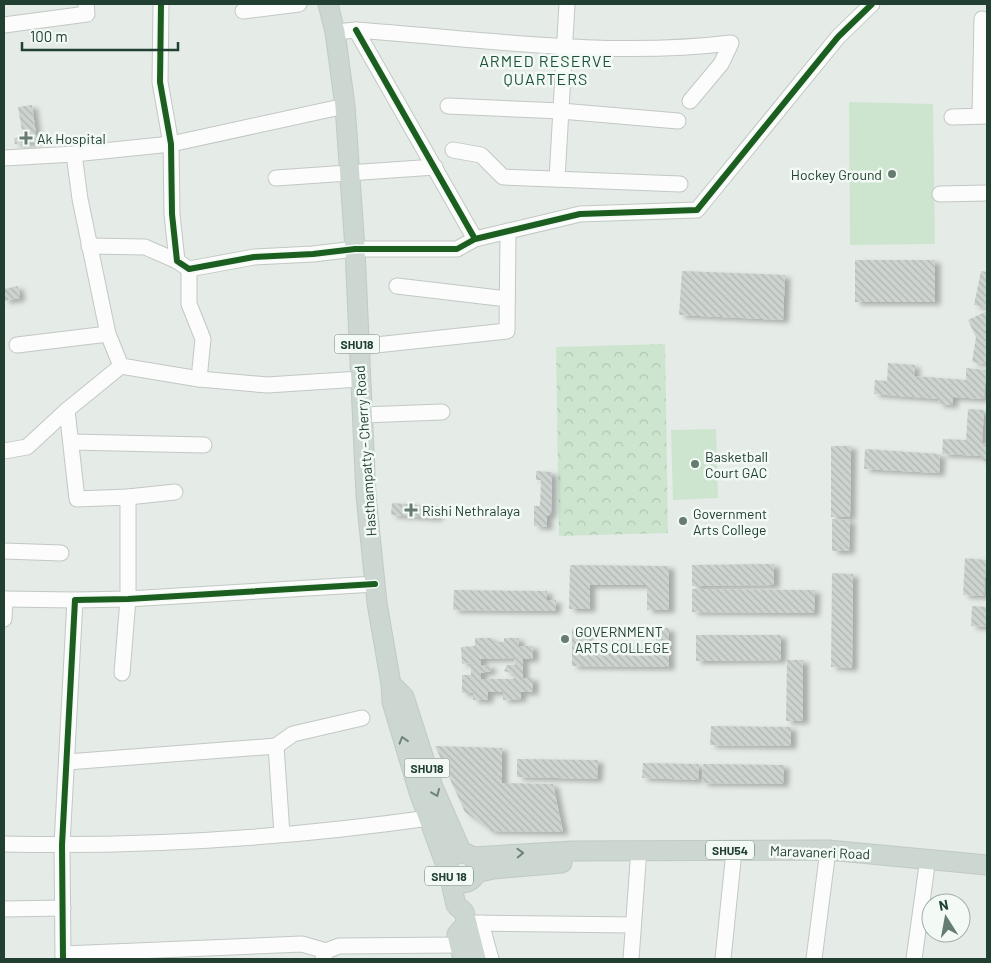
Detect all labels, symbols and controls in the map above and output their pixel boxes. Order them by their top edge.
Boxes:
scale bar [22,20,179,52]
text: 100 m [30,27,68,45]
district label: ARMED RESERVE QUARTERS [479,51,613,88]
place label: Ak Hospital [37,130,106,147]
marker: Ak Hospital [19,131,33,145]
place label: Hockey Ground [791,166,882,183]
marker: Hockey Ground [886,168,898,180]
road number: SHU18 [334,334,380,354]
street label: Hasthampatty - Cherry Road [351,365,379,537]
place label: Basketball Court GAC [705,448,768,481]
marker: Basketball Court GAC [689,458,701,470]
place label: Rishi Nethralaya [422,502,520,519]
marker: Rishi Nethralaya [404,503,418,517]
place label: Government Arts College [693,505,767,538]
marker: Government Arts College [677,515,689,527]
place label: GOVERNMENT ARTS COLLEGE [575,623,670,656]
marker: GOVERNMENT ARTS COLLEGE [559,633,571,645]
one-way arrow [398,736,408,744]
road number: SHU18 [404,758,450,778]
one-way arrow [429,788,440,797]
road number: SHU54 [706,840,754,860]
street label: Maravaneri Road [770,842,870,862]
one-way arrow [517,848,525,858]
road number: SHU 18 [425,866,473,886]
north arrow [921,893,971,943]
text: N [937,896,950,914]

